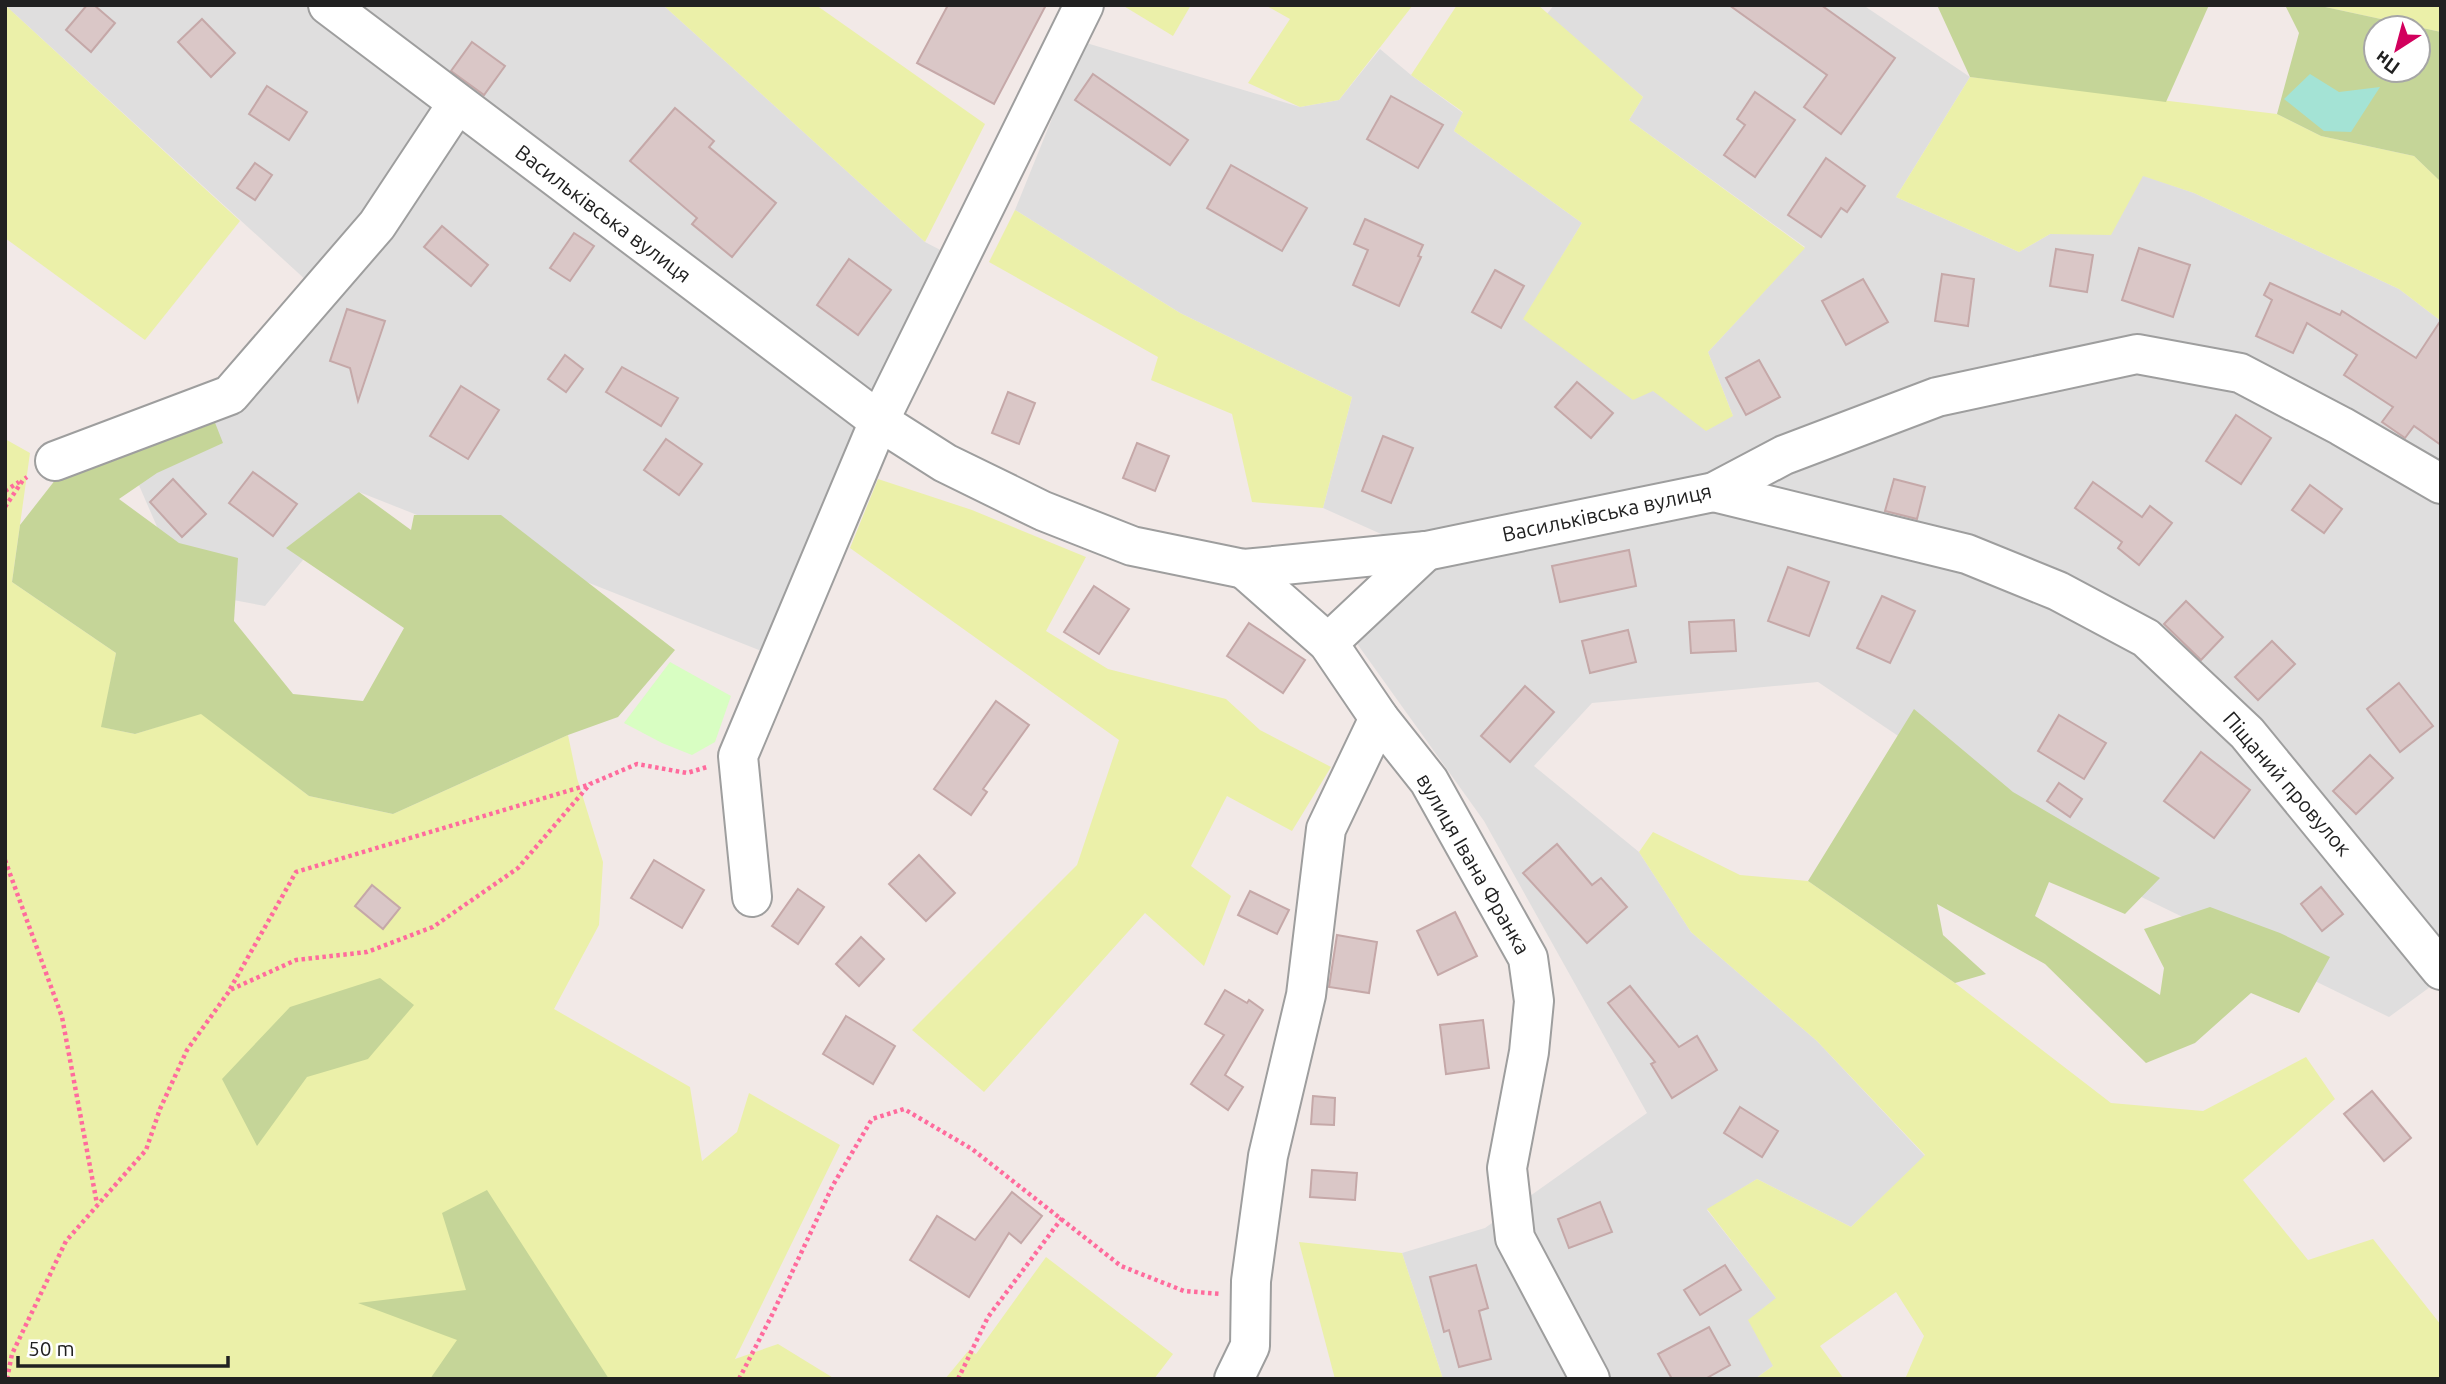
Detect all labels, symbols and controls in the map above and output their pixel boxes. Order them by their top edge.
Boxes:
north arrow [2362,14,2432,84]
text: Пн [2370,47,2404,79]
street label: Васильківська вулиця [511,139,696,287]
street label: Васильківська вулиця [1500,478,1714,546]
street label: Піщаний провулок [2219,706,2357,860]
street label: вулиця Івана Франка [1412,769,1536,958]
scale bar [18,1324,228,1368]
text: 50 m [28,1336,75,1360]

